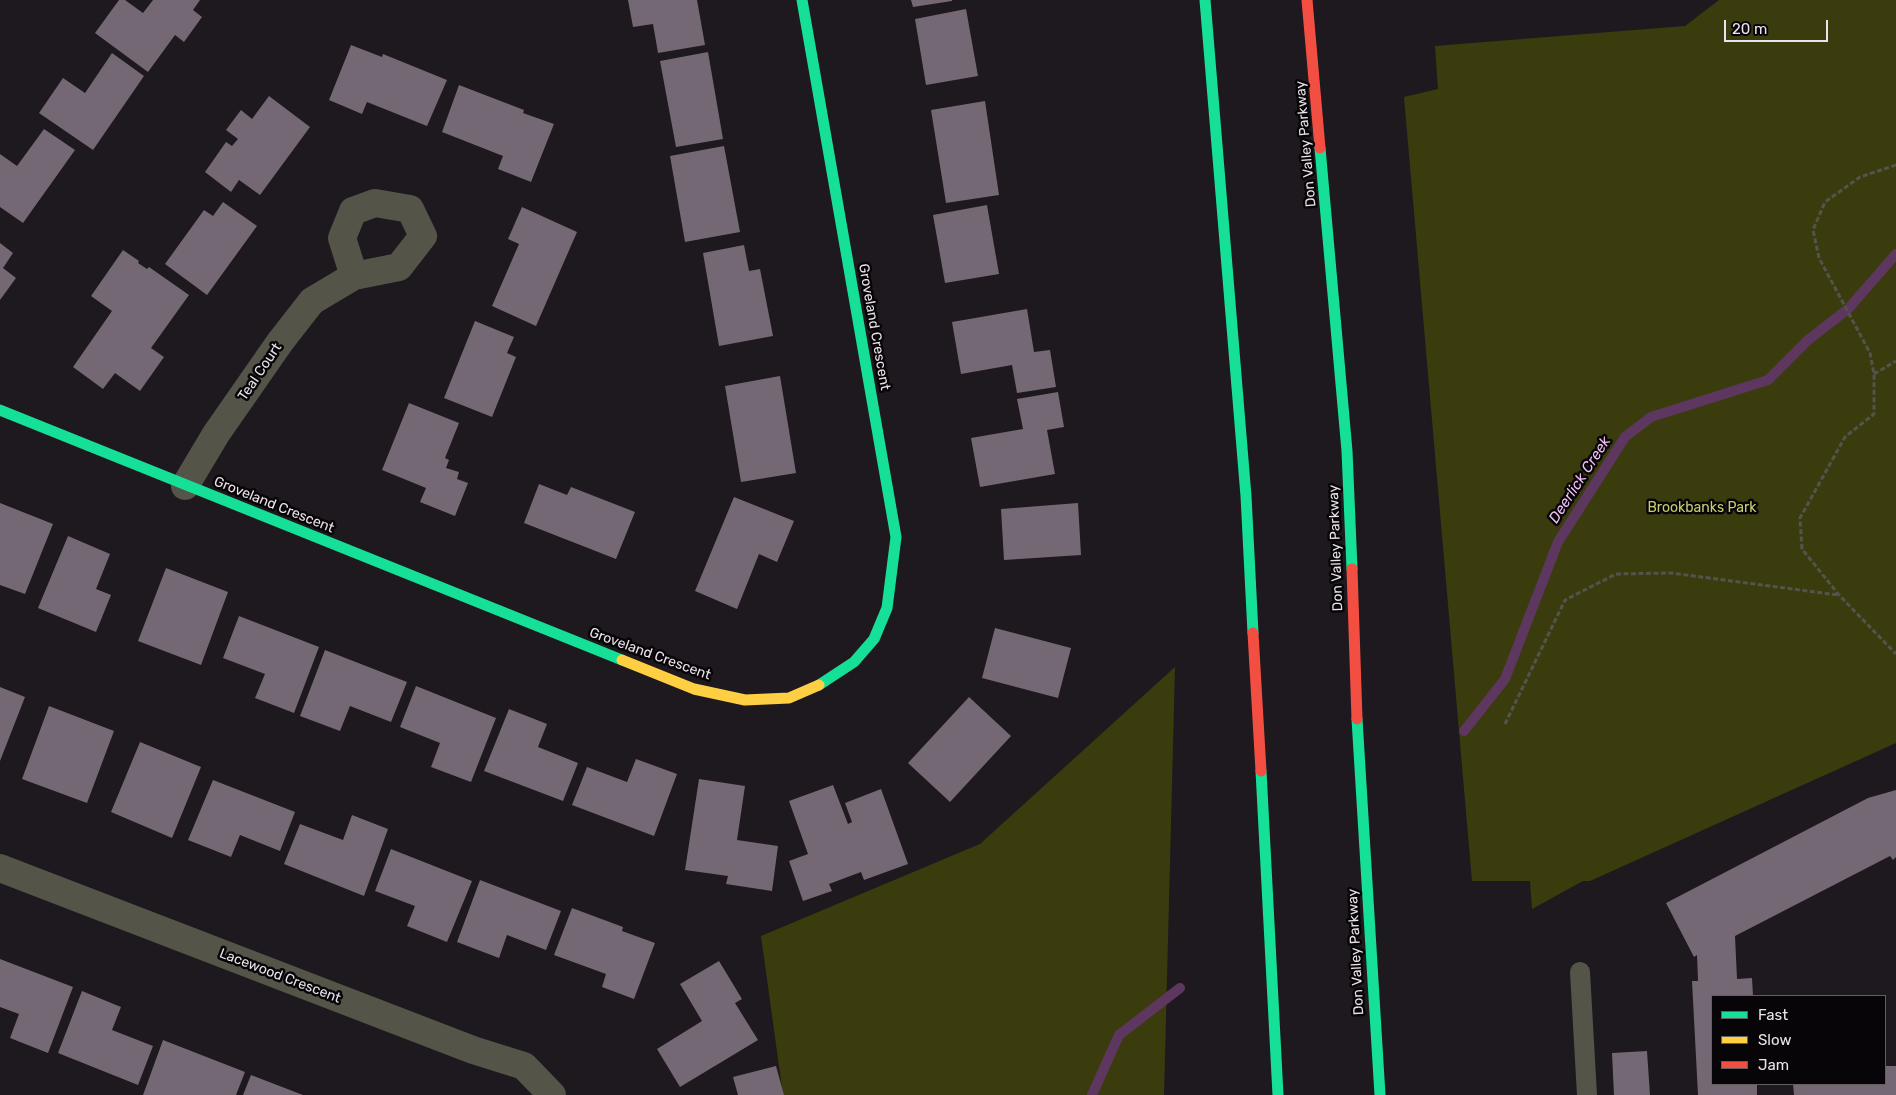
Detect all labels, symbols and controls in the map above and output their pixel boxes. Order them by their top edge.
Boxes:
scale bar [1726,10,1830,42]
text: 20 m [1732,20,1767,38]
street label: Don Valley Parkway [1292,80,1320,208]
street label: Groveland Crescent [855,262,893,392]
street label: Teal Court [235,340,285,404]
water label: Deerlick Creek [1545,433,1615,527]
street label: Groveland Crescent [211,473,337,537]
street label: Don Valley Parkway [1325,484,1347,612]
park label: Brookbanks Park [1647,500,1757,516]
street label: Groveland Crescent [587,624,713,684]
street label: Don Valley Parkway [1344,888,1368,1016]
street label: Lacewood Crescent [217,945,343,1007]
legend [1711,995,1886,1085]
text: Fast [1758,1006,1788,1024]
text: Slow [1758,1031,1791,1049]
text: Jam [1758,1056,1789,1074]

